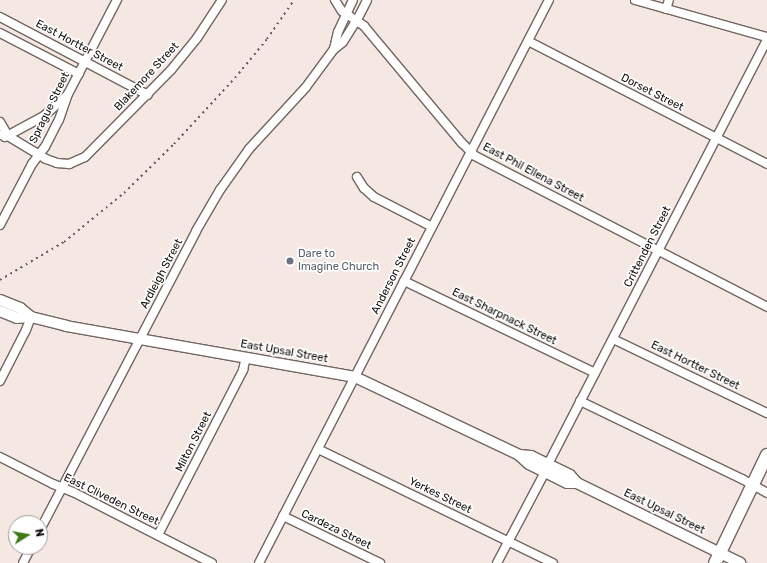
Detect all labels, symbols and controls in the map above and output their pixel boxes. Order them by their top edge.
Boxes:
street label: East Hortter Street [33,17,125,75]
street label: Blakemore Street [112,40,182,114]
street label: Sprague Street [27,70,73,146]
street label: Dorset Street [618,72,686,114]
street label: East Phil Ellena Street [480,141,586,205]
street label: Crittenden Street [622,204,674,290]
street label: Anderson Street [369,236,419,316]
street label: Ardleigh Street [138,237,186,311]
place label: Dare to Imagine Church [298,248,379,274]
marker: Dare to Imagine Church [285,256,295,266]
street label: East Sharpnack Street [450,286,558,348]
street label: East Upsal Street [239,338,329,366]
street label: East Hortter Street [648,339,742,393]
street label: Milton Street [173,410,215,474]
street label: East Cliveden Street [61,471,161,529]
street label: Yerkes Street [406,475,474,517]
street label: East Upsal Street [621,487,707,537]
street label: Cardeza Street [299,507,373,553]
north arrow [8,515,48,555]
text: N [32,528,46,538]

